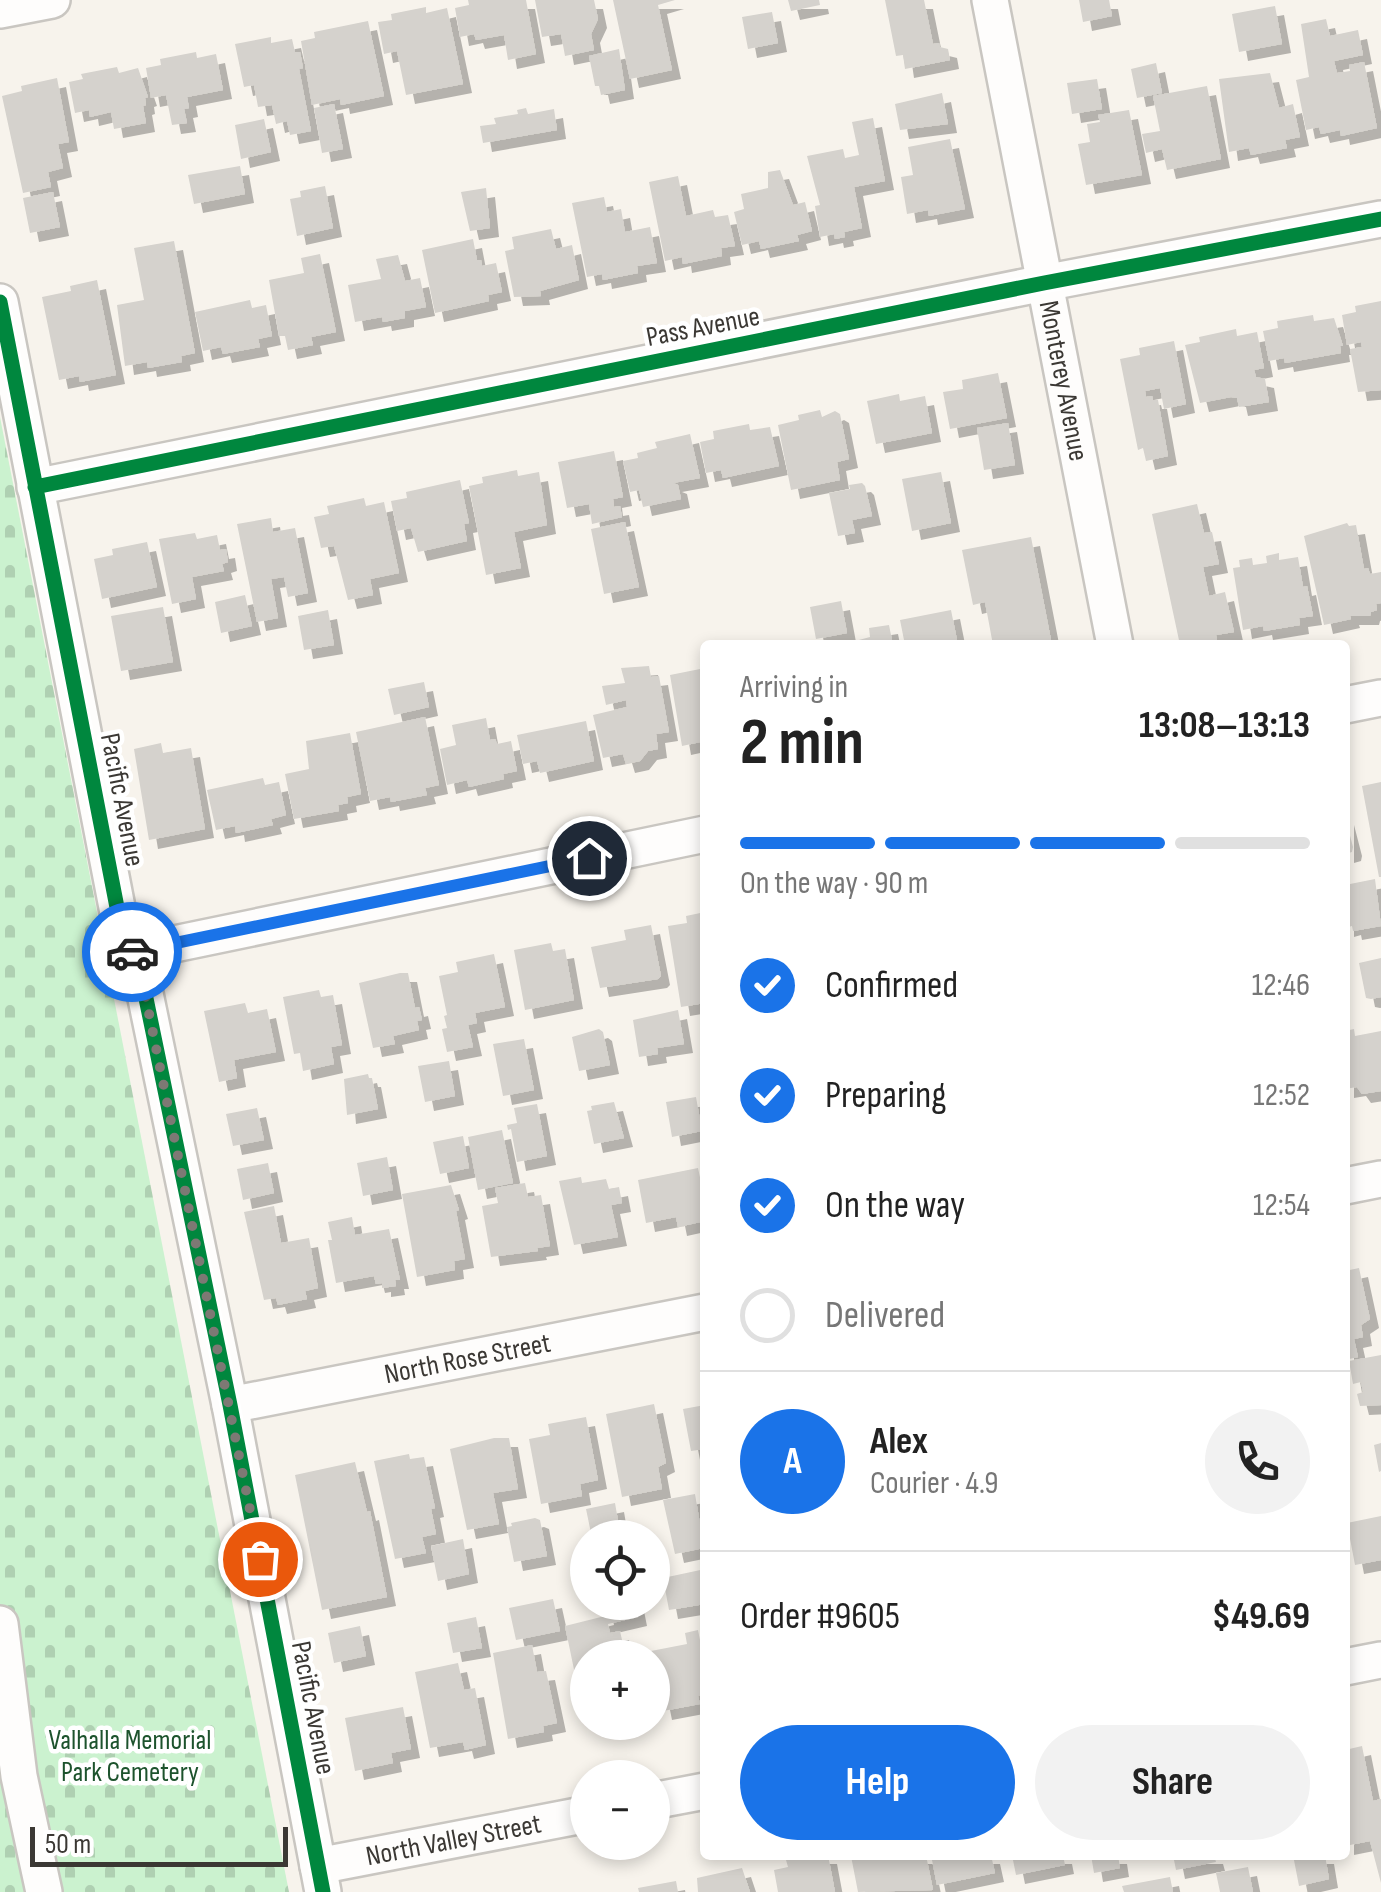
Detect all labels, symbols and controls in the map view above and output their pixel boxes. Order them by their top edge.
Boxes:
street label: Monterey Avenue [1032,298,1095,464]
street label: Pass Avenue [643,300,763,354]
text: Arriving in [740,668,848,707]
text: 13:08–13:13 [1139,703,1310,748]
text: 2 min [740,705,864,783]
street label: Pacific Avenue [93,731,151,869]
pin [547,816,632,901]
icon: home [562,831,617,886]
text: On the way · 90 m [740,864,928,903]
courier [82,902,182,1002]
icon: car [105,925,160,980]
icon: check [740,958,795,1013]
text: Confirmed [825,963,958,1008]
text: 12:46 [1252,966,1310,1005]
icon: check [740,1068,795,1123]
text: Preparing [825,1073,946,1118]
text: 12:52 [1253,1076,1310,1115]
icon: check [740,1178,795,1233]
text: On the way [825,1183,965,1228]
text: 12:54 [1253,1186,1310,1225]
text: Delivered [825,1293,945,1338]
street label: North Rose Street [382,1326,553,1391]
button: phone [1205,1409,1310,1514]
text: Alex [870,1419,928,1464]
text: A [783,1439,802,1484]
text: Courier · 4.9 [870,1464,998,1503]
pin [218,1517,303,1602]
map controls [570,1520,670,1860]
button: locate [570,1520,670,1620]
icon: bag [233,1532,288,1587]
text: Order #9605 [740,1594,900,1639]
text: $49.69 [1212,1594,1310,1639]
street label: Pacific Avenue [284,1639,342,1777]
button: + [570,1640,670,1740]
park label: Valhalla Memorial Park Cemetery [49,1724,211,1789]
button: Help [740,1725,1015,1840]
button: Share [1035,1725,1310,1840]
button: − [570,1760,670,1860]
street label: North Valley Street [363,1807,544,1873]
scale bar [30,1822,288,1866]
text: 50 m [45,1828,91,1861]

